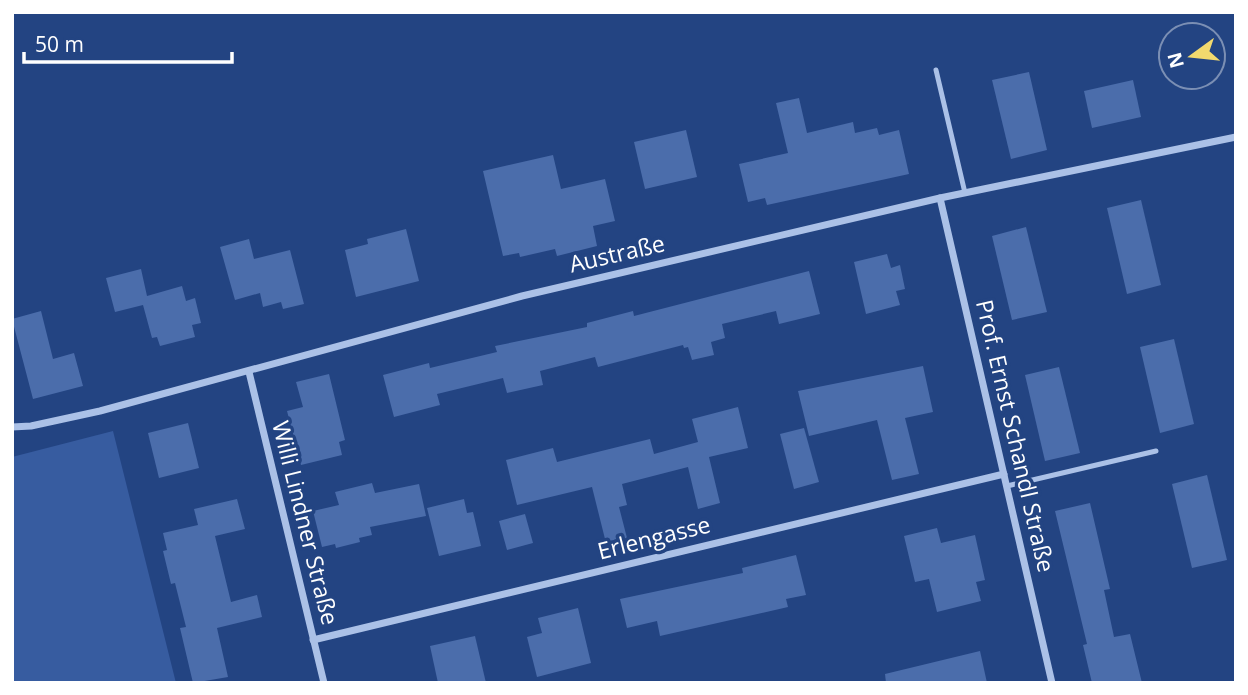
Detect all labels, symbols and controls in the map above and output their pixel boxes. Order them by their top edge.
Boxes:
scale bar [24,21,233,65]
north arrow [1157,21,1227,91]
text: 50 m [35,30,84,58]
text: N [1161,50,1190,71]
street label: Austraße [566,226,668,280]
street label: Prof. Ernst Schandl Straße [969,296,1063,575]
street label: Willi Lindner Straße [265,417,347,628]
street label: Erlengasse [594,508,713,566]

